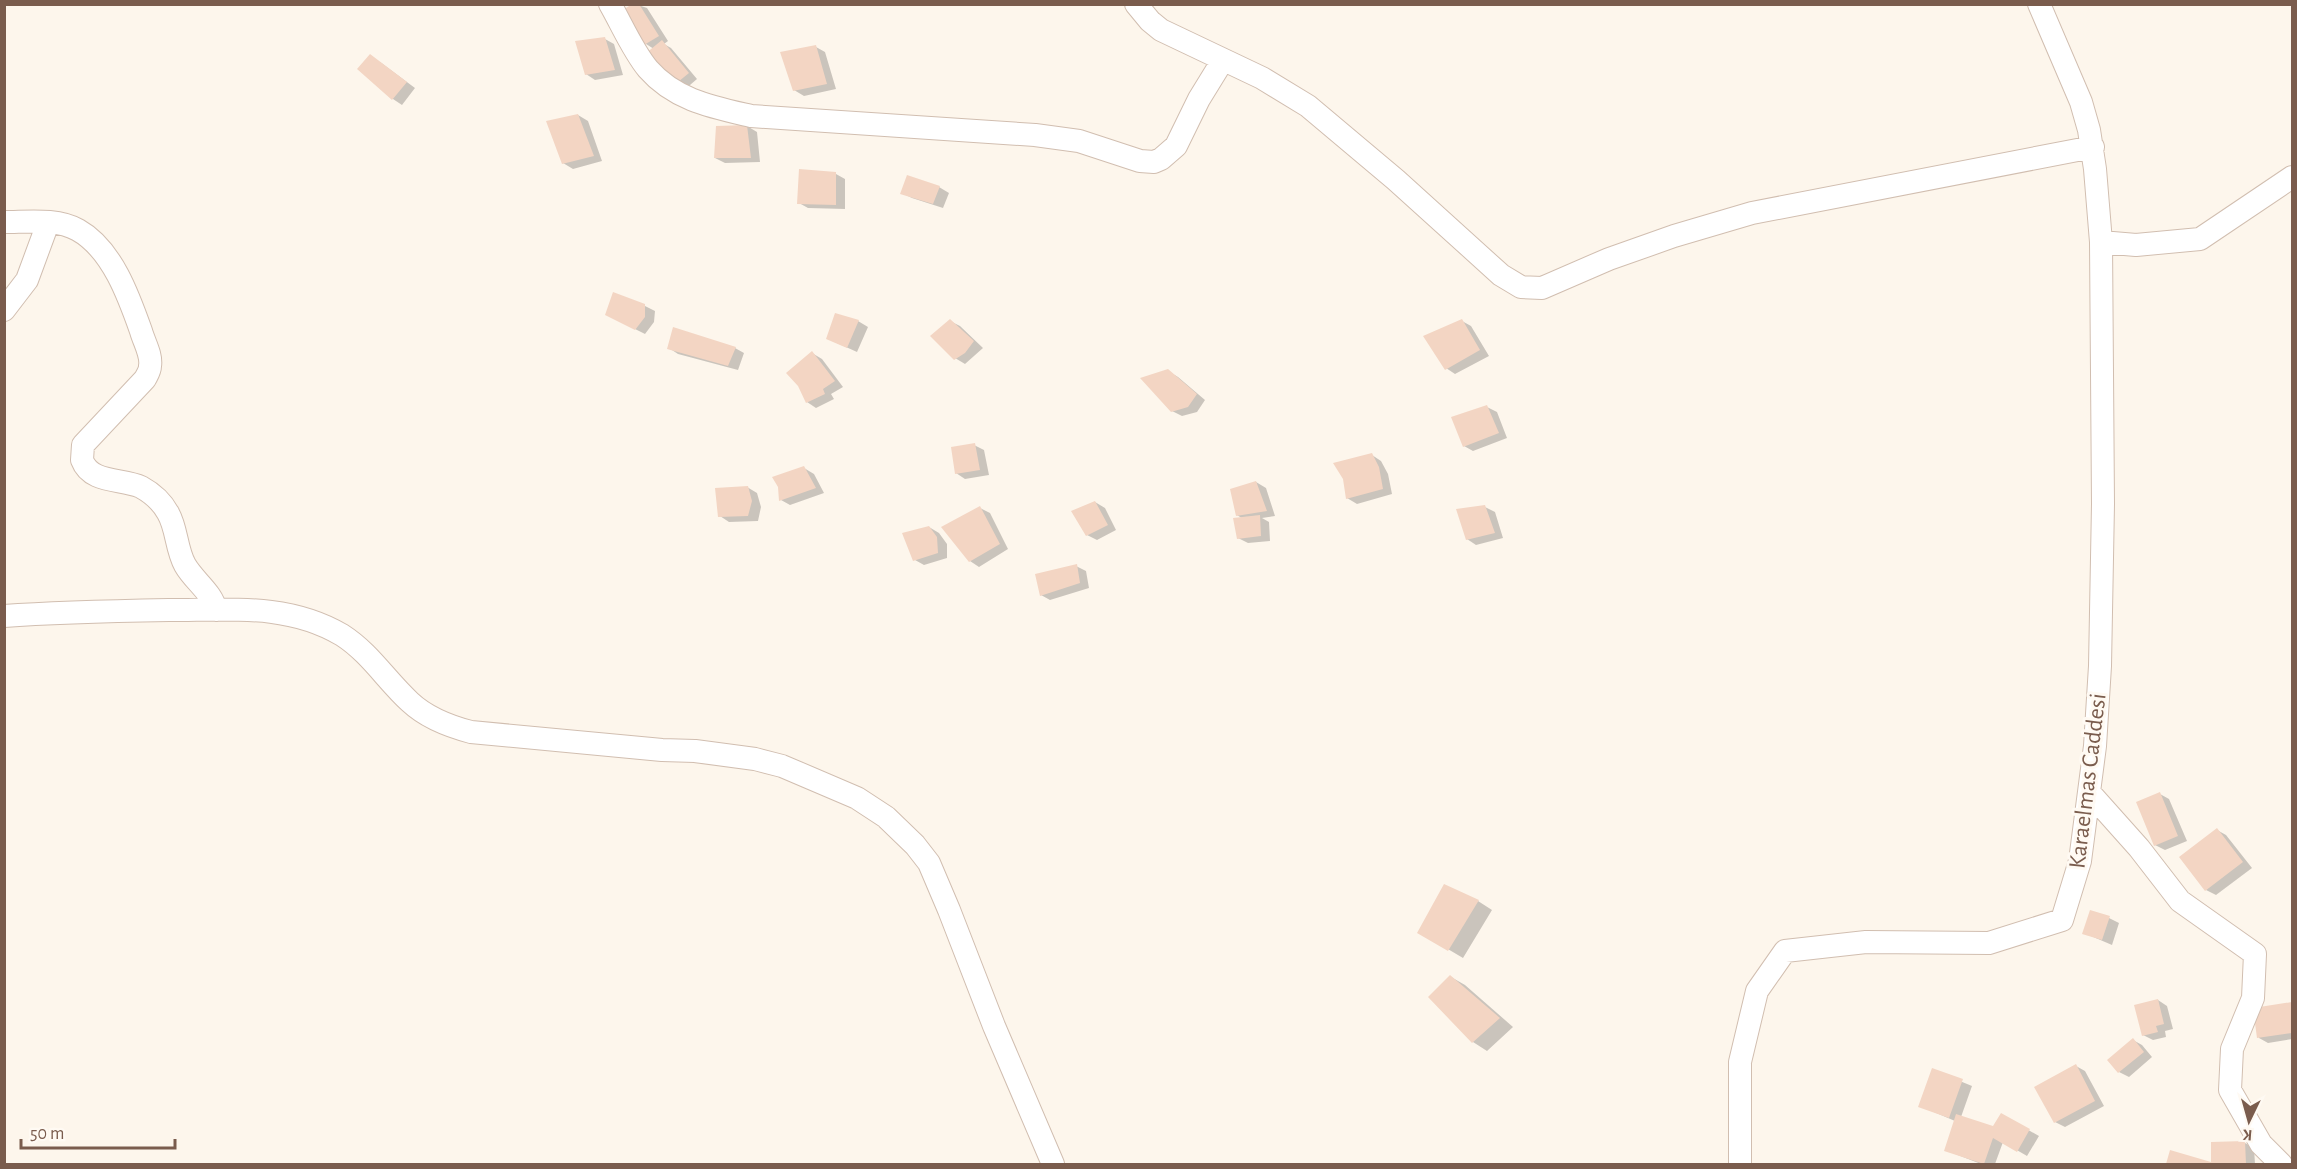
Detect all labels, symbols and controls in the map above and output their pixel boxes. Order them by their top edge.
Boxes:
street label: Karaelmas Caddesi [2065,692,2111,870]
north arrow [2219,1091,2279,1151]
scale bar [21,1112,176,1150]
text: 50 m [30,1125,64,1143]
text: K [2242,1127,2253,1143]

